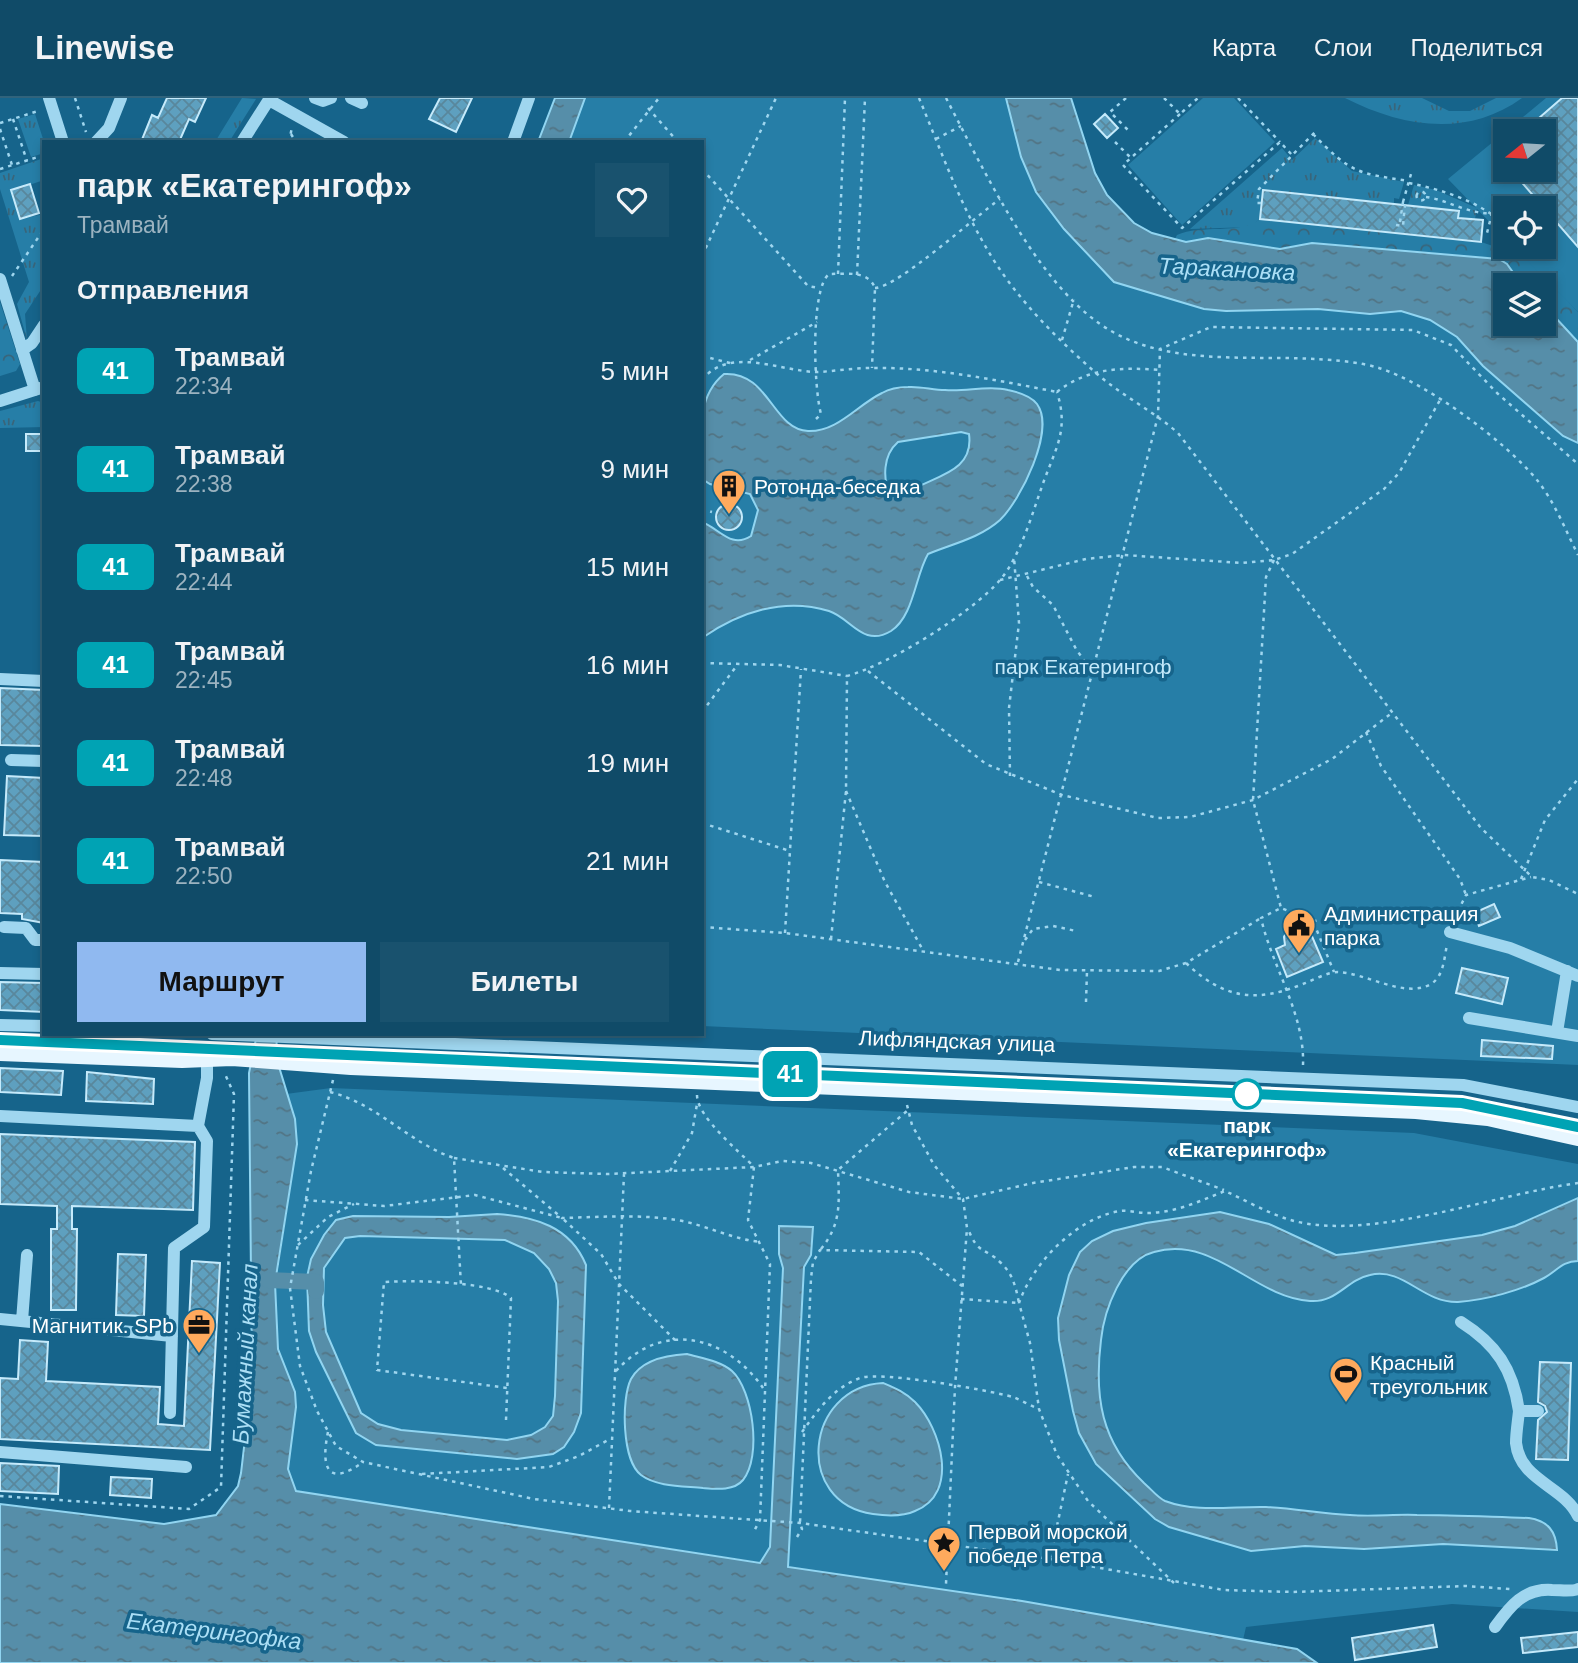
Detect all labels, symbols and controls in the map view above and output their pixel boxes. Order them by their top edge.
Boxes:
text: Linewise [35,29,174,66]
text: Карта [1212,34,1276,61]
text: Слои [1314,34,1372,61]
text: Поделиться [1410,34,1543,61]
north arrow [1493,119,1556,182]
map controls [1493,119,1556,336]
button: heart [595,163,669,237]
text: парк «Екатерингоф» [77,167,412,204]
button: locate [1493,196,1556,259]
text: Трамвай [77,212,169,238]
water label: Таракановка [1158,252,1296,286]
button: layers [1493,273,1556,336]
text: Отправления [77,275,249,305]
text: Трамвай [175,342,286,372]
text: 5 мин [601,356,669,386]
text: 41 [102,357,129,384]
text: 22:34 [175,373,233,399]
text: Трамвай [175,440,286,470]
text: 9 мин [601,454,669,484]
text: 41 [102,455,129,482]
building icon: Ротонда-беседка [710,467,748,516]
text: 22:38 [175,471,233,497]
place label: Ротонда-беседка [754,475,921,498]
text: Трамвай [175,538,286,568]
text: 15 мин [586,552,669,582]
text: 41 [102,553,129,580]
text: 22:44 [175,569,233,595]
text: Трамвай [175,636,286,666]
text: 16 мин [586,650,669,680]
text: 41 [102,651,129,678]
park label: парк Екатерингоф [995,655,1171,678]
text: 22:45 [175,667,233,693]
text: Трамвай [175,734,286,764]
text: 19 мин [586,748,669,778]
text: 41 [102,749,129,776]
text: 22:48 [175,765,233,791]
text: Трамвай [175,832,286,862]
text: 21 мин [586,846,669,876]
text: 41 [102,847,129,874]
text: 22:50 [175,863,233,889]
place label: Администрация парка [1324,902,1478,949]
public building icon: Администрация парка [1280,906,1318,955]
button: Маршрут [77,942,366,1022]
button: Билеты [380,942,669,1022]
street label: Лифляндская улица [858,1026,1056,1056]
line badge: 41 [758,1051,822,1097]
text: 41 [777,1060,803,1087]
marker: парк «Екатерингоф» [1232,1079,1262,1109]
place label: парк «Екатерингоф» [1167,1114,1327,1161]
water label: Бумажный канал [227,1263,263,1445]
office icon: Магнитик. SPb [180,1306,218,1355]
place label: Магнитик. SPb [32,1314,174,1337]
place label: Красный треугольник [1370,1351,1488,1398]
sports icon: Красный треугольник [1327,1355,1365,1404]
place label: Первой морской победе Петра [968,1520,1128,1567]
place icon: Первой морской победе Петра [925,1524,963,1573]
water label: Екатерингофка [125,1607,303,1655]

